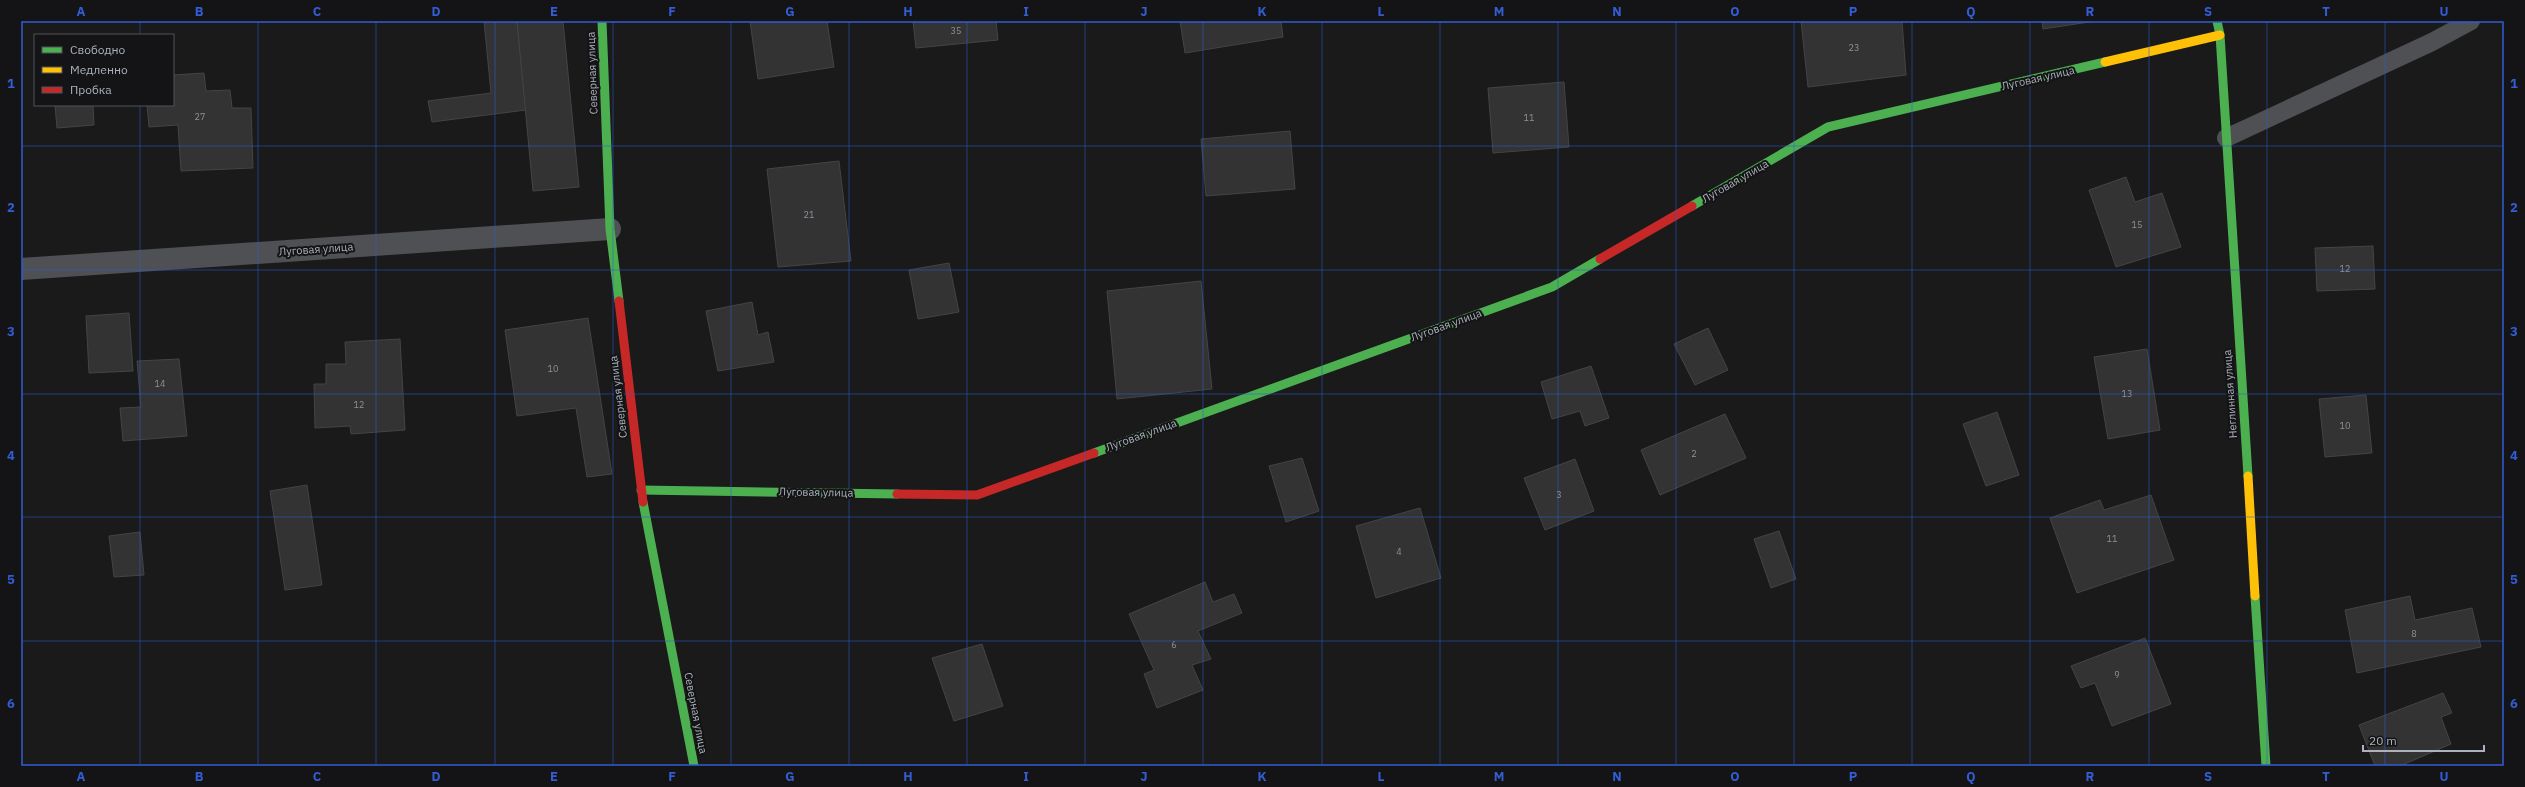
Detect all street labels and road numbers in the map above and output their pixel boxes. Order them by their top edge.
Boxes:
street label: Северная улица [584,31,600,115]
street label: Луговая улица [2000,63,2076,93]
street label: Луговая улица [1699,156,1771,206]
street label: Луговая улица [278,239,354,259]
street label: Луговая улица [1409,306,1484,344]
street label: Неглинная улица [2220,349,2240,439]
street label: Северная улица [606,355,630,439]
street label: Луговая улица [1104,416,1179,454]
street label: Луговая улица [779,484,854,500]
street label: Северная улица [681,671,711,755]

